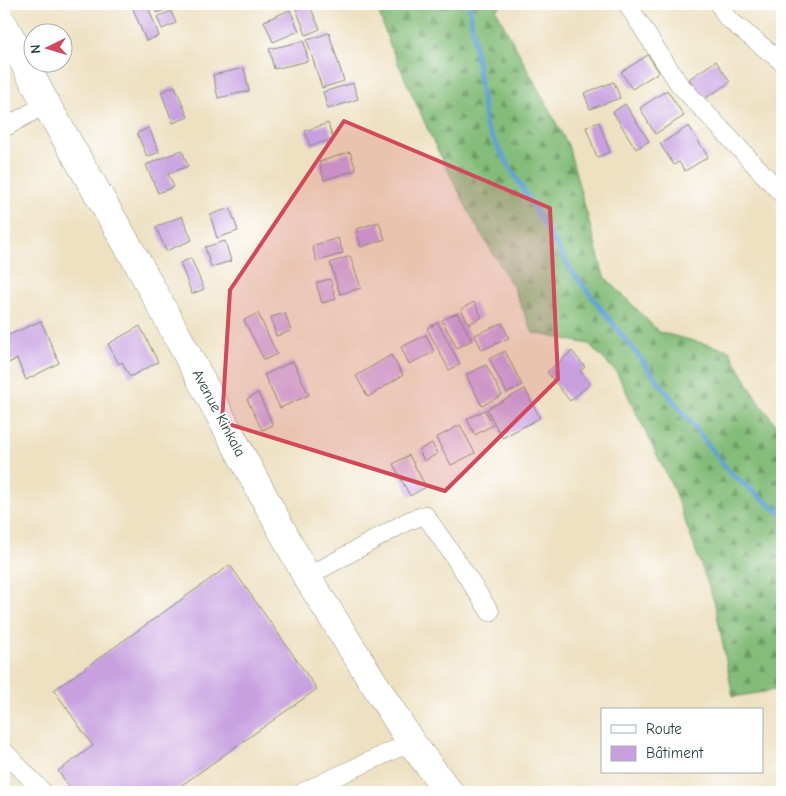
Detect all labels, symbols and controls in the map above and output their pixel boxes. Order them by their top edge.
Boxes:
north arrow [22,22,72,72]
text: N [27,44,44,54]
street label: Avenue Kinkala [188,366,250,460]
legend [601,708,764,774]
text: Route [646,720,682,738]
text: Bâtiment [646,744,704,762]

